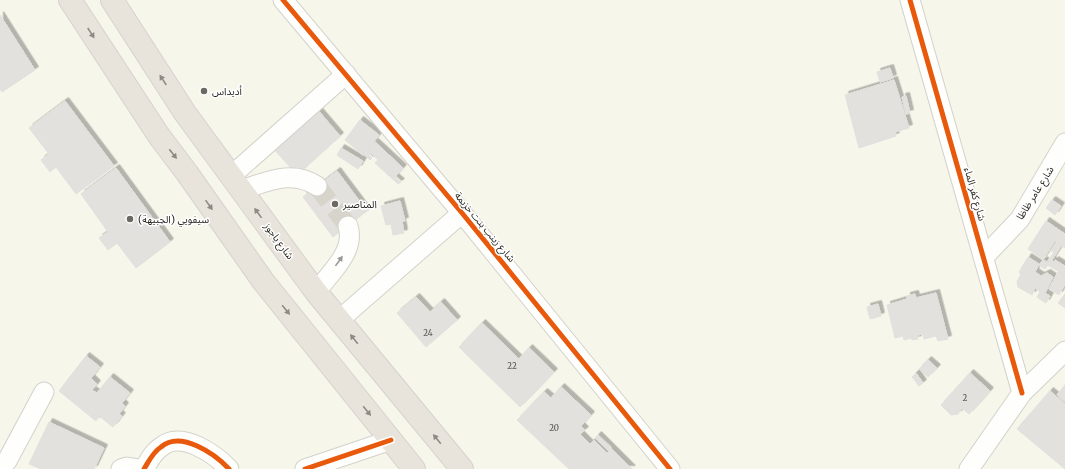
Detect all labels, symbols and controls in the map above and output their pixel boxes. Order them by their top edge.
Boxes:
one-way arrow [87,28,95,38]
one-way arrow [160,74,167,86]
place label: أديداس [212,85,242,98]
marker: أديداس [199,86,209,96]
one-way arrow [168,149,177,160]
street label: شارع عامر ظاظا [1013,164,1058,223]
street label: شارع كفر الماء [960,166,989,223]
street label: شارع زينب بنت خزيمة [451,189,518,265]
place label: المناصير [342,198,377,211]
one-way arrow [205,199,213,210]
marker: المناصير [330,199,340,209]
one-way arrow [254,208,262,219]
place label: سيفويي (الجبيهة) [138,213,209,227]
marker: سيفويي (الجبيهة) [125,214,135,224]
street label: شارع ياجوز [260,219,297,263]
one-way arrow [335,256,343,266]
one-way arrow [281,304,290,315]
house number: 24 [423,328,433,338]
one-way arrow [350,333,359,344]
house number: 22 [507,361,517,371]
house number: 2 [963,393,968,403]
one-way arrow [363,405,371,416]
house number: 20 [549,423,559,433]
one-way arrow [432,434,441,445]

